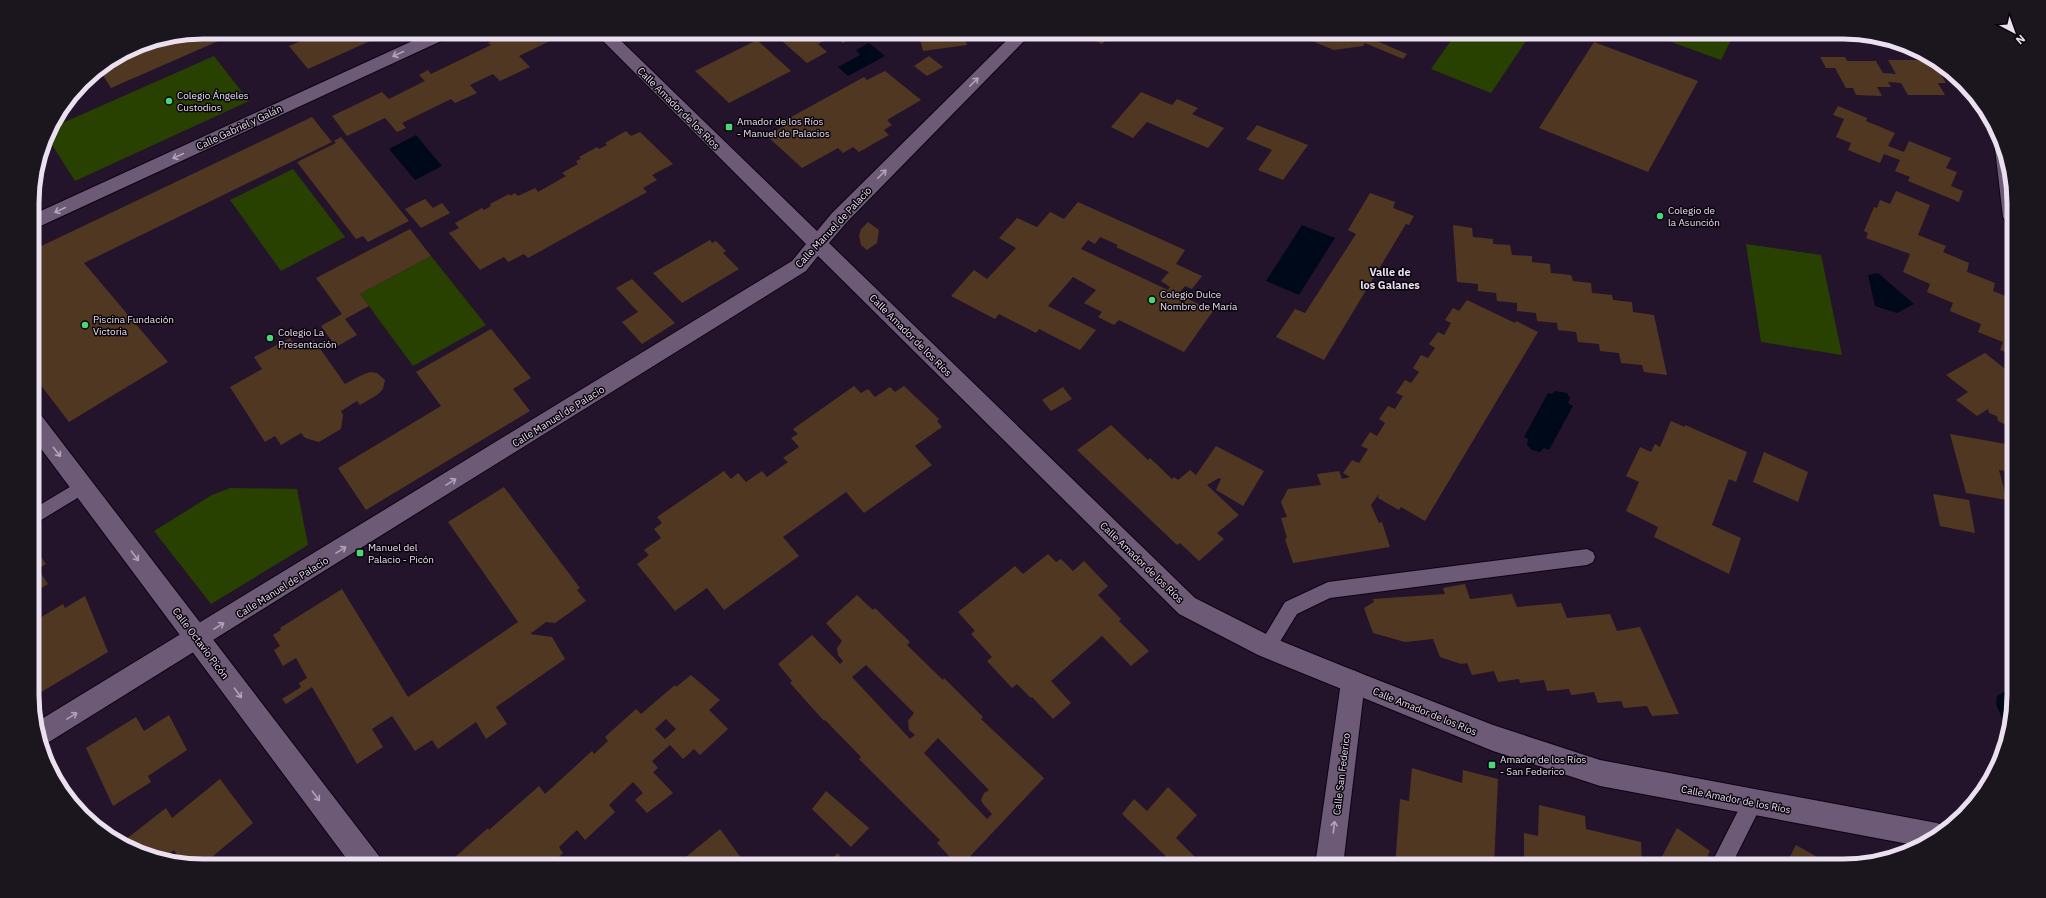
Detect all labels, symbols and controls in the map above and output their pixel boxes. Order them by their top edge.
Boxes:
north arrow [1994,12,2034,52]
text: N [2013,32,2028,47]
one-way arrow [392,51,404,58]
street label: Calle Amador de los Ríos [635,64,723,152]
one-way arrow [969,77,979,87]
place label: Colegio Ángeles Custodios [177,89,249,114]
marker: Colegio Ángeles Custodios [164,96,174,106]
street label: Calle Gabriel y Galán [194,102,284,153]
place label: Amador de los Ríos - Manuel de Palacios [737,115,830,140]
marker: Amador de los Ríos - Manuel de Palacios [724,122,734,132]
one-way arrow [172,152,184,160]
one-way arrow [877,169,887,179]
street label: Calle Manuel de Palacio [792,184,875,271]
place label: Colegio de la Asunción [1668,204,1720,229]
one-way arrow [54,207,66,214]
marker: Colegio de la Asunción [1655,211,1665,221]
district label: Valle de los Galanes [1360,265,1420,292]
place label: Colegio Dulce Nombre de María [1160,288,1238,313]
street label: Calle Amador de los Ríos [867,291,955,379]
marker: Colegio Dulce Nombre de María [1147,295,1157,305]
place label: Piscina Fundación Victoria [93,313,174,338]
marker: Piscina Fundación Victoria [80,320,90,330]
place label: Colegio La Presentación [278,326,337,351]
marker: Colegio La Presentación [265,333,275,343]
street label: Calle Manuel de Palacio [510,383,607,450]
one-way arrow [52,446,61,457]
one-way arrow [445,477,457,485]
street label: Calle Amador de los Ríos [1097,519,1186,606]
place label: Manuel del Palacio - Picón [368,541,434,566]
one-way arrow [335,546,346,554]
marker: Manuel del Palacio - Picón [355,548,365,558]
one-way arrow [131,550,139,561]
street label: Calle Manuel de Palacio [234,554,331,621]
street label: Calle Octavio Picón [170,605,232,682]
one-way arrow [213,622,224,630]
street label: Calle Amador de los Ríos [1371,685,1479,738]
one-way arrow [234,687,242,698]
one-way arrow [66,711,78,719]
street label: Calle San Federico [1330,732,1353,816]
place label: Amador de los Ríos - San Federico [1500,753,1587,778]
marker: Amador de los Ríos - San Federico [1487,760,1497,770]
street label: Calle Amador de los Ríos [1680,782,1792,817]
one-way arrow [312,791,321,802]
one-way arrow [1330,821,1338,834]

